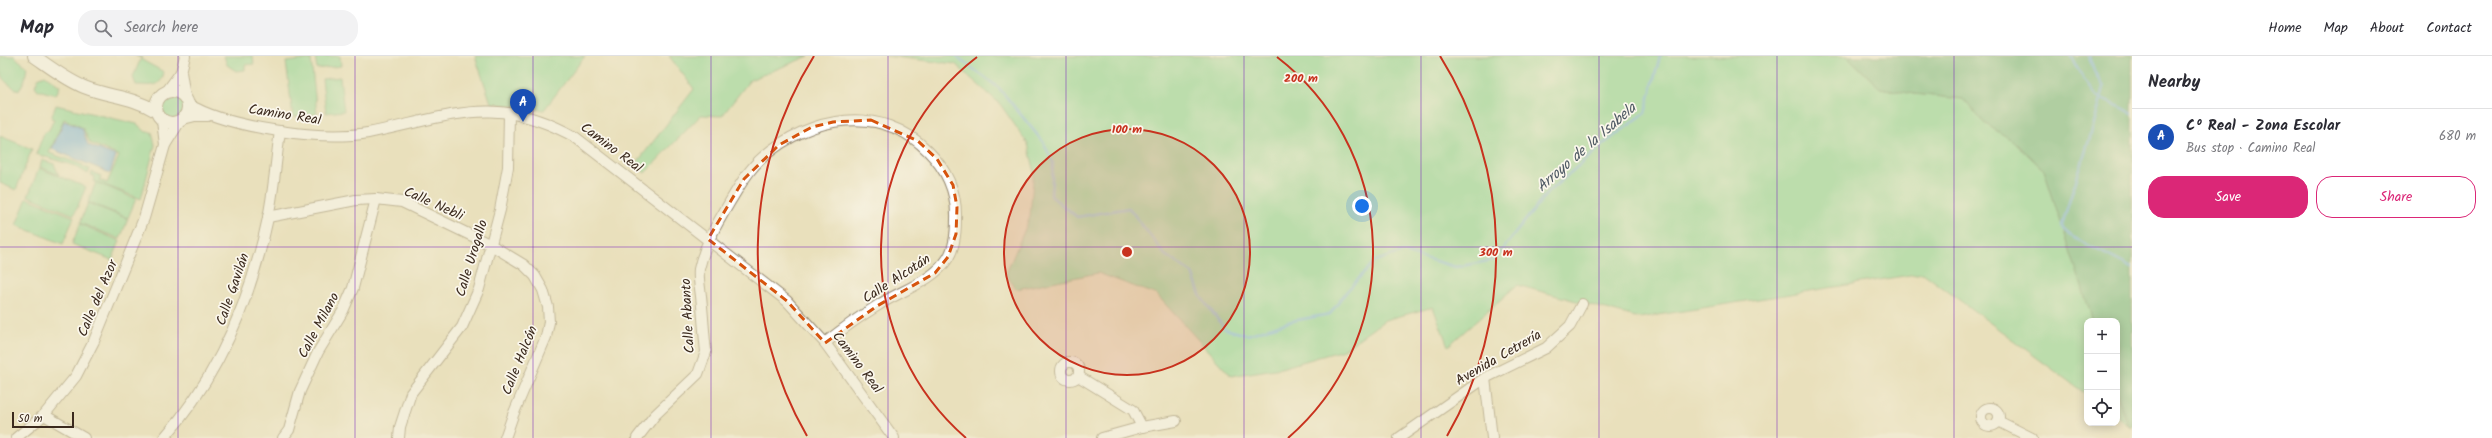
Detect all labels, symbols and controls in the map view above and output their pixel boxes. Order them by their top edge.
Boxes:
search box [78,10,358,46]
text: Map [20,13,54,43]
text: Search here [124,16,198,40]
icon: search [92,17,114,39]
text: Home [2268,17,2302,39]
text: Map [2324,17,2348,39]
text: About [2370,17,2404,39]
text: Contact [2426,17,2472,39]
text: 200 m [1284,69,1318,88]
text: Nearby [2148,69,2200,96]
pin: A [510,89,536,122]
water label: Arroyo de la Isabela [1531,97,1643,198]
street label: Camino Real [247,98,323,132]
text: Cº Real - Zona Escolar [2186,114,2340,138]
street label: Camino Real [575,117,648,179]
text: 100 m [1112,120,1142,139]
text: A [2157,126,2165,147]
text: 680 m [2439,126,2476,147]
text: Bus stop · Camino Real [2186,138,2316,159]
button: Save [2148,176,2308,218]
button: Share [2316,176,2476,218]
street label: Calle Nebli [400,181,468,227]
your location [1352,196,1372,216]
street label: Calle Urogallo [450,217,494,300]
text: 300 m [1478,243,1513,262]
centre of rings [1120,245,1134,259]
street label: Calle Alcotán [858,248,935,309]
street label: Calle Gavilán [210,250,256,329]
street label: Calle del Azor [72,255,125,340]
street label: Calle Abanto [675,278,701,354]
street label: Calle Milano [292,289,345,362]
map controls [2084,318,2120,426]
button: + [2084,318,2120,354]
street label: Calle Halcón [496,322,544,398]
street label: Avenida Cetrería [1451,324,1546,391]
street label: Camino Real [826,327,888,399]
button: − [2084,354,2120,390]
button: locate [2084,390,2120,426]
scale bar [12,410,74,429]
text: 50 m [18,410,43,428]

